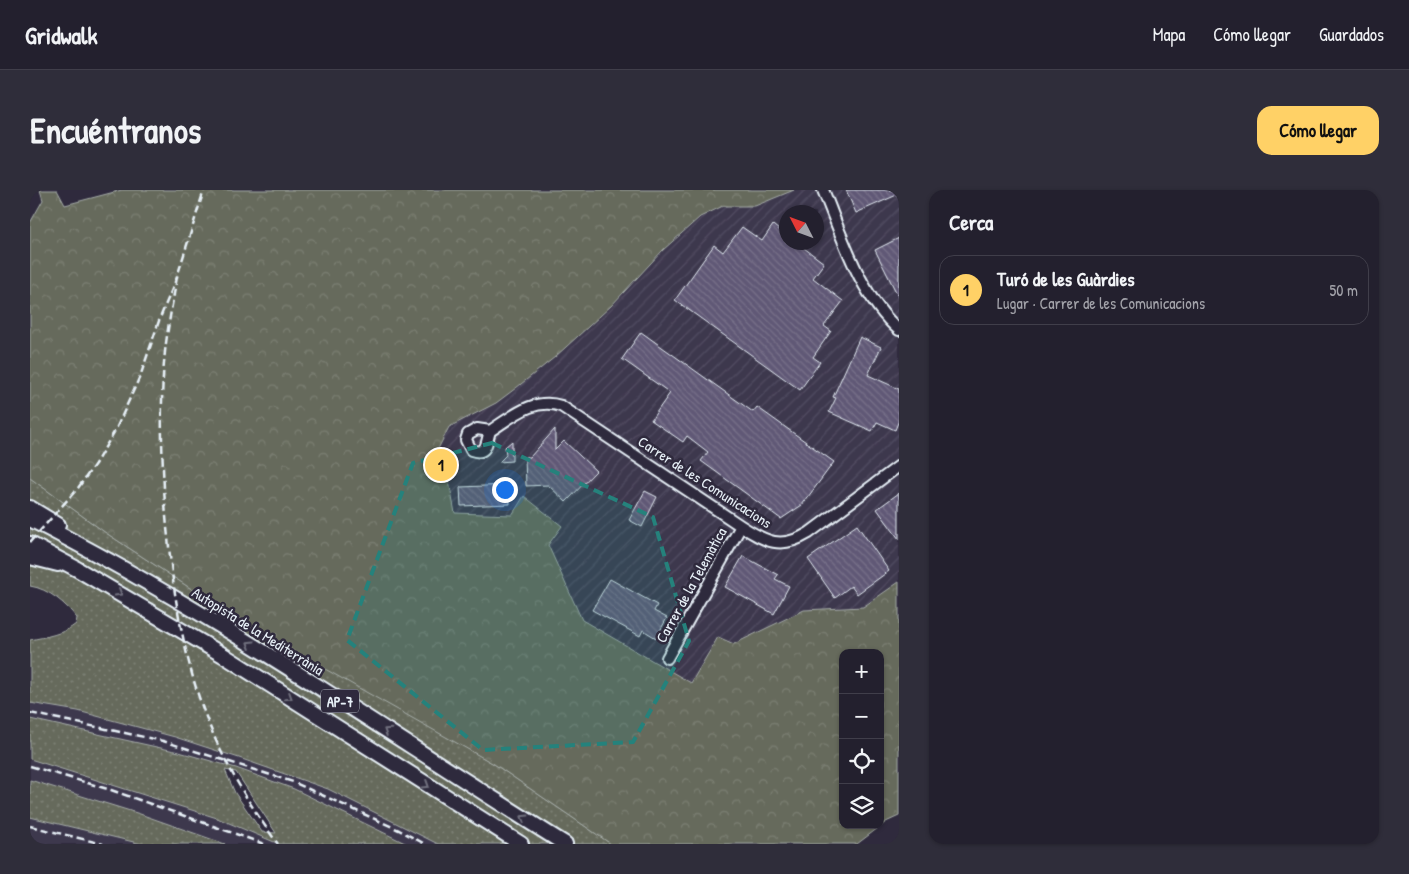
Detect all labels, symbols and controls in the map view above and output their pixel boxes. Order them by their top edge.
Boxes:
text: Gridwalk [25,19,97,51]
text: Mapa [1153,22,1185,47]
text: Cómo llegar [1213,22,1291,47]
text: Guardados [1319,22,1384,47]
button: Cómo llegar [1257,106,1379,155]
text: Encuéntranos [30,107,201,154]
north arrow [779,205,824,250]
text: Cerca [949,208,993,237]
text: Turó de les Guàrdies [997,266,1135,292]
text: 1 [963,279,969,301]
text: 50 m [1330,279,1358,301]
text: Lugar · Carrer de les Comunicacions [997,292,1205,314]
street label: Carrer de les Comunicacions [634,431,776,533]
pin: 1 [425,446,457,484]
your location [492,477,518,503]
street label: Carrer de la Telemàtica [651,524,731,646]
street label: Autopista de la Mediterrània [188,582,328,680]
one-way arrow [113,587,122,597]
one-way arrow [246,641,255,650]
map controls [839,649,884,829]
button: + [839,649,884,694]
road number: AP-7 [321,690,359,712]
one-way arrow [284,691,293,700]
button: − [839,694,884,739]
one-way arrow [383,728,392,737]
button: locate [839,739,884,784]
one-way arrow [421,778,430,788]
button: layers [839,784,884,829]
one-way arrow [520,815,529,825]

